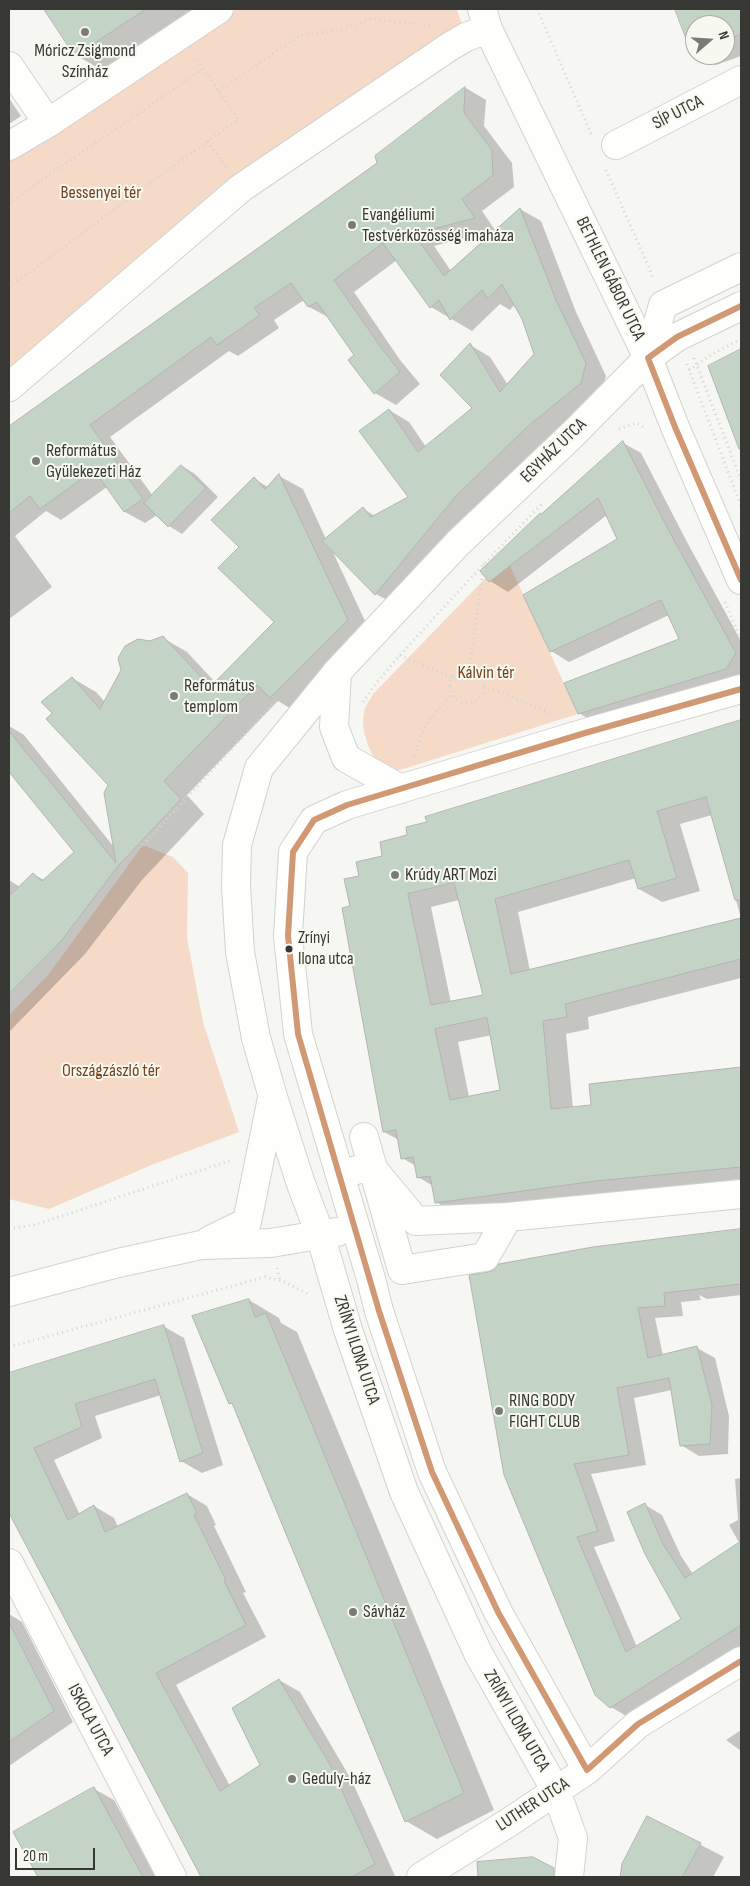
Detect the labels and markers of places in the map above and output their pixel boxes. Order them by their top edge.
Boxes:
marker: Móricz Zsigmond Színház [79,26,91,38]
place label: Móricz Zsigmond Színház [34,40,136,82]
place label: Evangéliumi Testvérközösség imaháza [362,204,514,246]
marker: Evangéliumi Testvérközösség imaháza [346,219,358,231]
place label: Református Gyülekezeti Ház [46,440,141,482]
marker: Református Gyülekezeti Ház [30,455,42,467]
place label: Református templom [184,675,255,718]
marker: Református templom [168,690,180,702]
place label: Krúdy ART Mozi [405,864,497,886]
marker: Krúdy ART Mozi [389,869,401,881]
place label: Zrínyi Ilona utca [298,929,353,969]
marker: Zrínyi Ilona utca [284,944,294,954]
place label: RING BODY FIGHT CLUB [509,1390,580,1432]
marker: RING BODY FIGHT CLUB [493,1405,505,1417]
place label: Sávház [363,1601,406,1623]
marker: Sávház [347,1606,359,1618]
place label: Geduly-ház [302,1768,371,1790]
marker: Geduly-ház [286,1773,298,1785]

